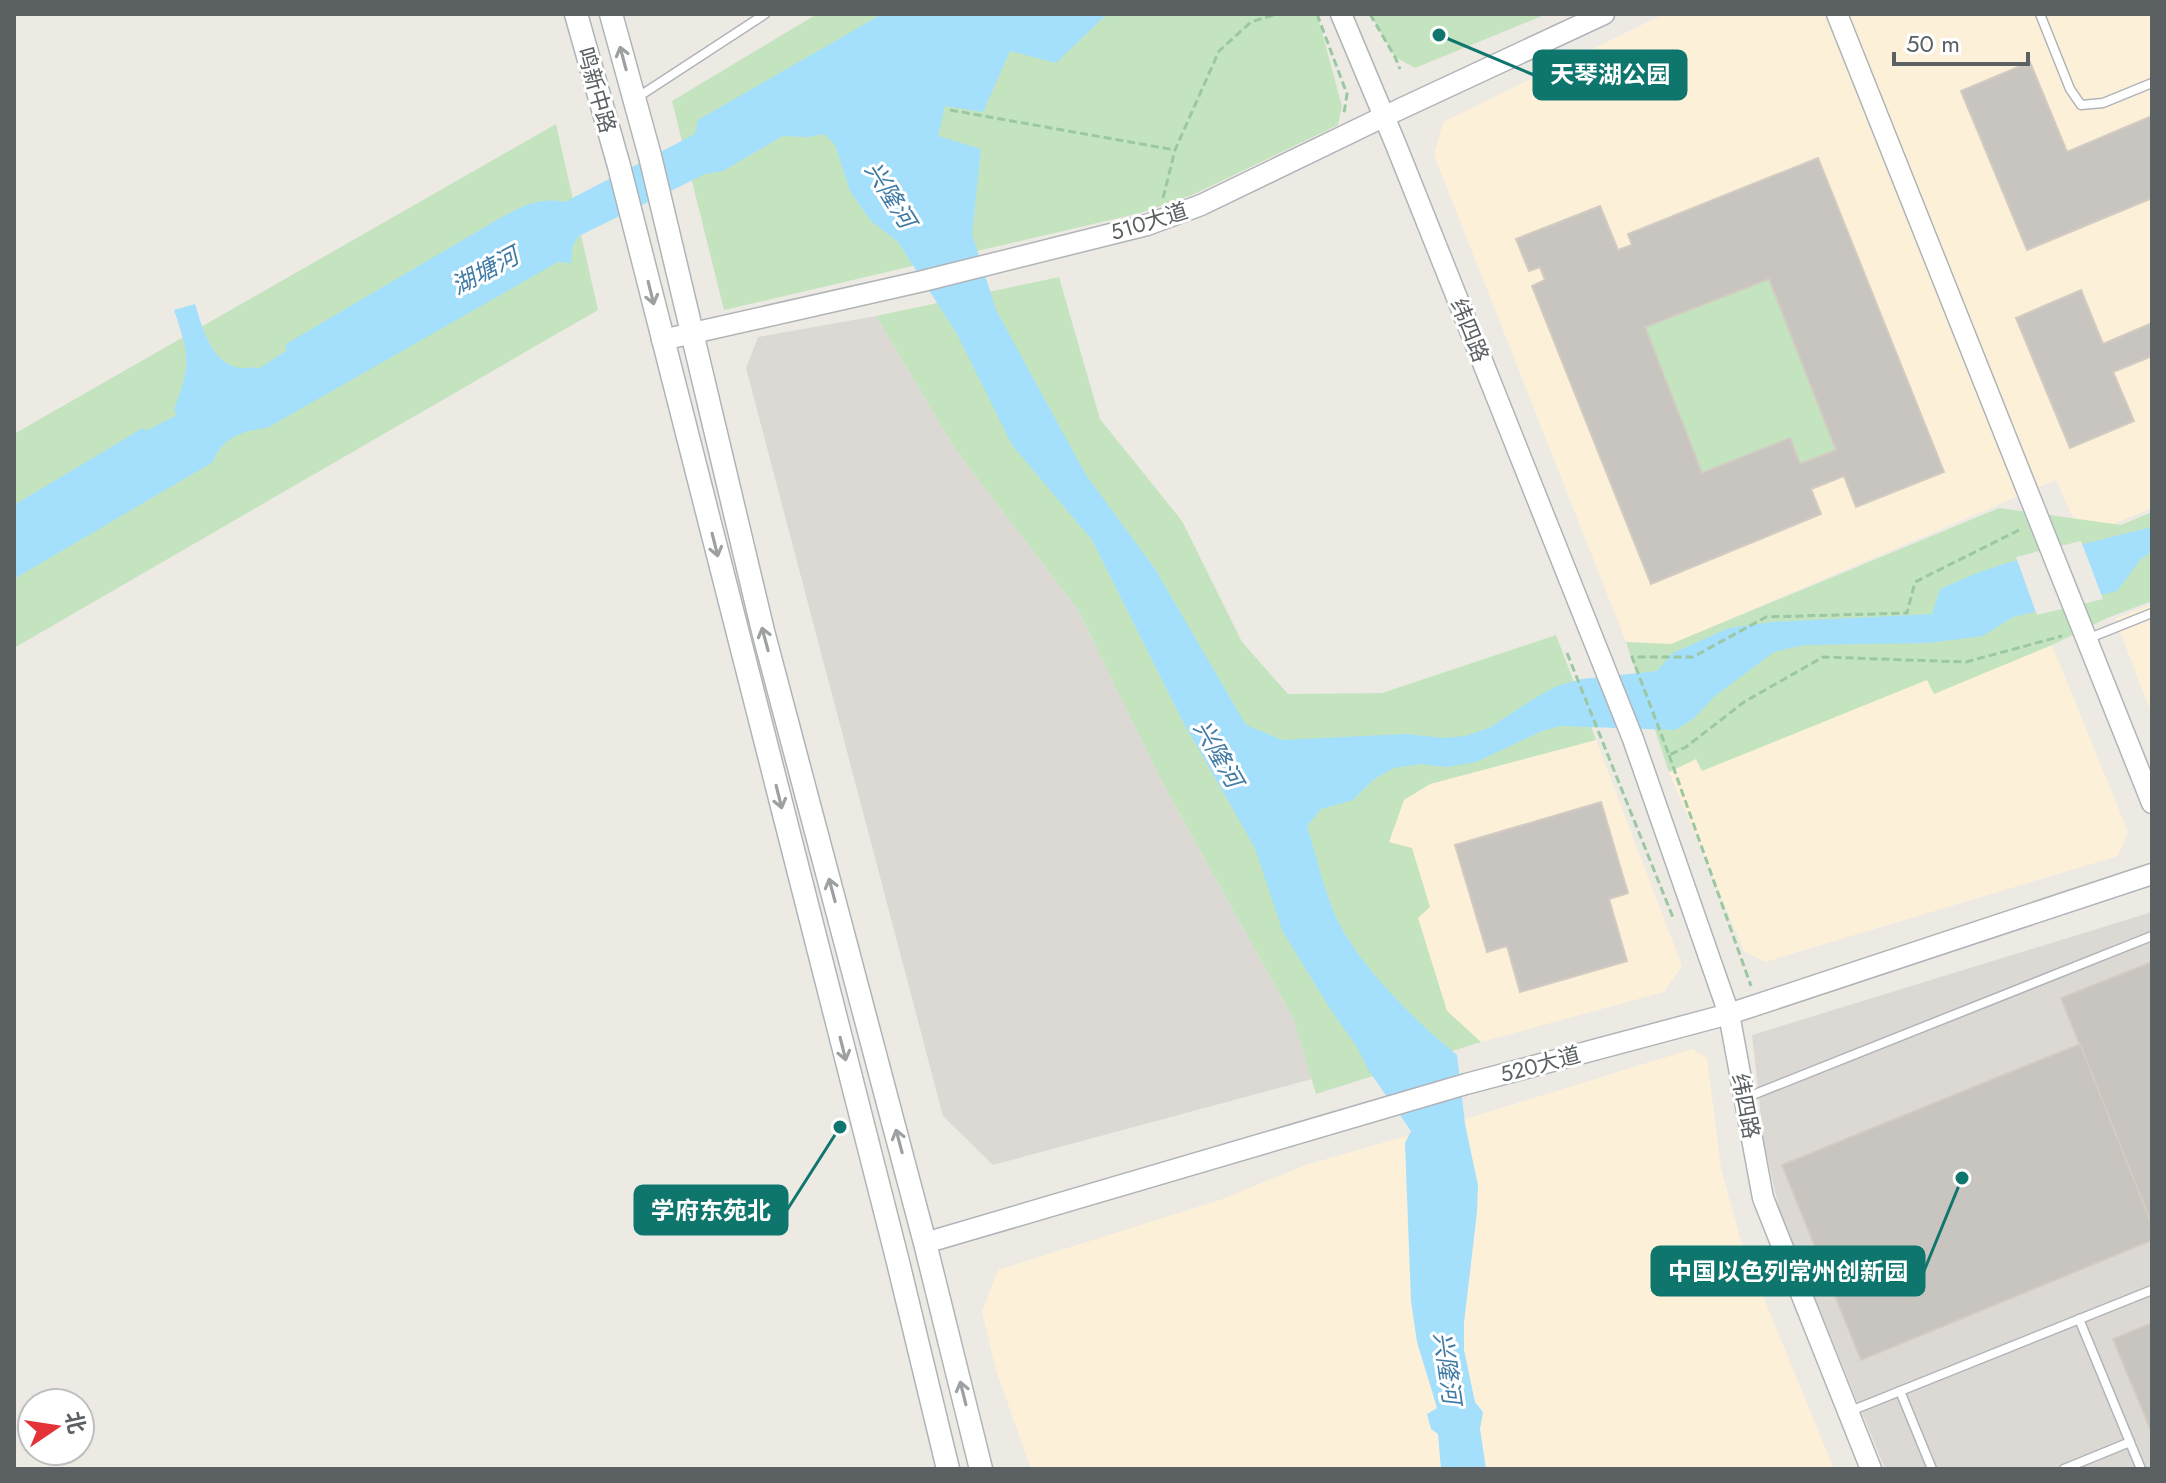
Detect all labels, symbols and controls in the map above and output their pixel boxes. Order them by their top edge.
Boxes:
scale bar [1894,16,2028,66]
text: 50 m [1906,26,1960,61]
street label: 鸣新中路 [569,43,625,137]
one-way arrow [615,45,630,71]
callout: 天琴湖公园 [1534,51,1686,99]
text: 天琴湖公园 [1550,57,1670,92]
water label: 兴隆河 [857,155,926,238]
street label: 510大道 [1106,194,1192,248]
water label: 湖塘河 [445,236,528,303]
one-way arrow [644,280,659,306]
street label: 纬四路 [1443,293,1497,367]
one-way arrow [708,532,723,558]
one-way arrow [757,626,772,652]
water label: 兴隆河 [1185,714,1254,797]
one-way arrow [773,784,788,810]
one-way arrow [823,878,838,903]
one-way arrow [837,1036,852,1062]
street label: 520大道 [1496,1038,1584,1090]
street label: 纬四路 [1724,1071,1768,1141]
one-way arrow [890,1129,905,1155]
callout: 学府东苑北 [635,1186,787,1234]
text: 学府东苑北 [651,1193,771,1228]
callout: 中国以色列常州创新园 [1652,1247,1924,1295]
text: 中国以色列常州创新园 [1668,1254,1908,1289]
water label: 兴隆河 [1425,1330,1470,1410]
one-way arrow [954,1381,969,1407]
north arrow [16,1387,96,1467]
text: 北 [57,1408,94,1437]

